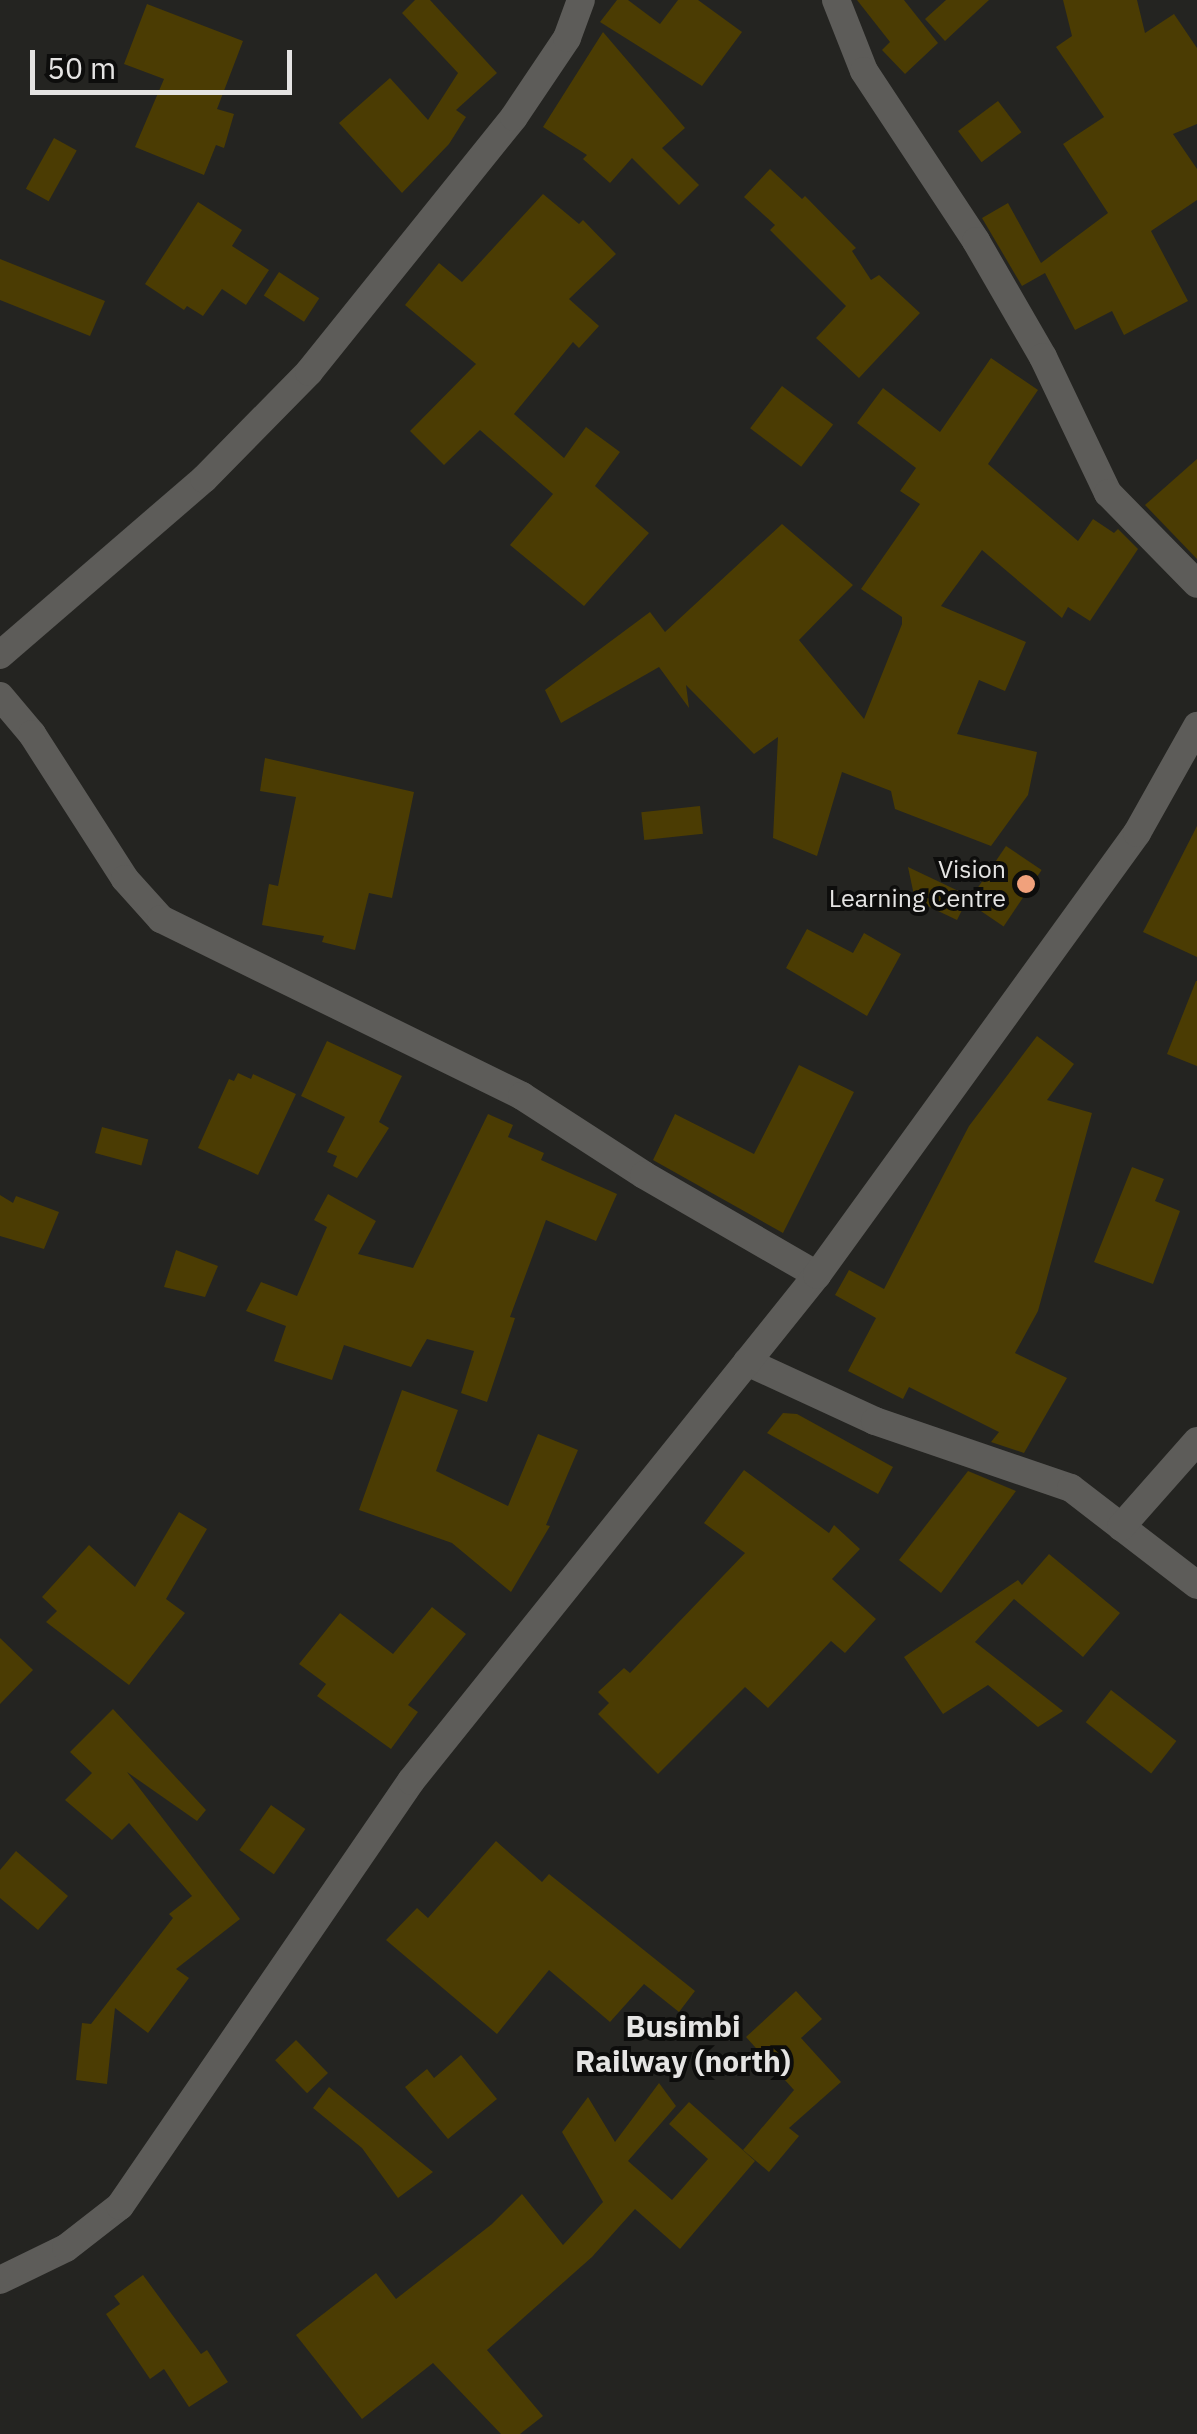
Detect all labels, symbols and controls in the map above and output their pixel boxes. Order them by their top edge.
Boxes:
scale bar [35,30,298,92]
text: 50 m [47,48,116,87]
place label: Vision Learning Centre [829,855,1006,914]
marker: Vision Learning Centre [1015,873,1037,895]
district label: Busimbi Railway (north) [575,2008,791,2078]

